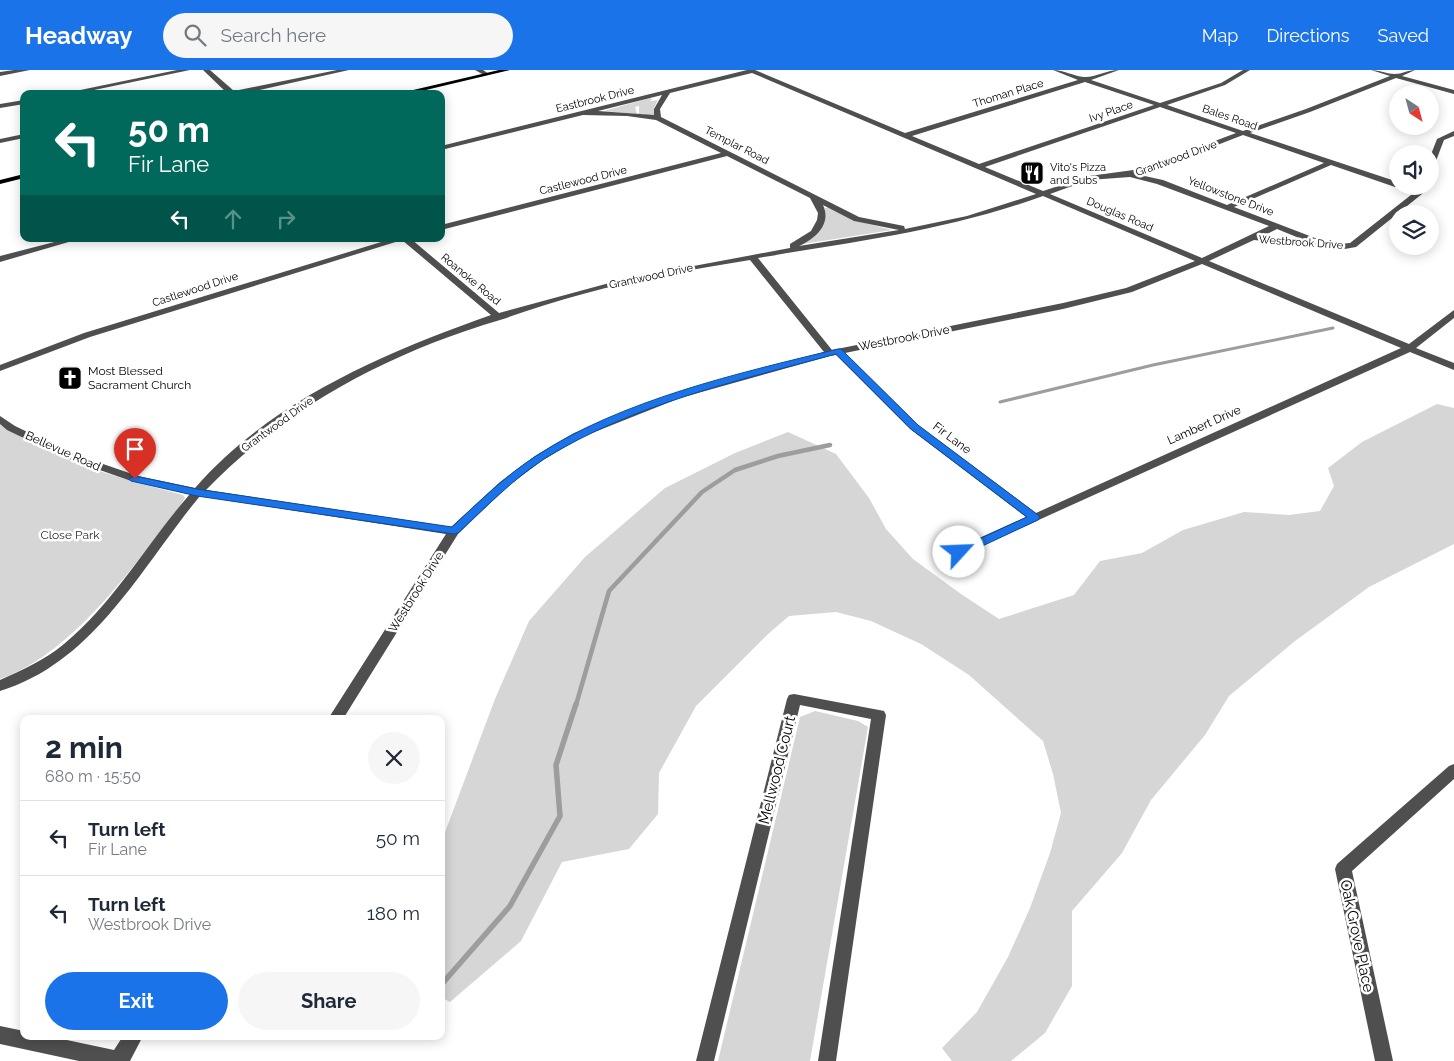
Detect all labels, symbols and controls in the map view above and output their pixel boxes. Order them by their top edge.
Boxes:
search box [163,13,513,58]
text: Headway [25,21,133,50]
icon: search [181,21,209,49]
text: Search here [221,24,326,46]
text: Map [1202,25,1238,46]
text: Directions [1266,25,1350,46]
text: Saved [1378,25,1429,46]
street label: Thoman Place [971,76,1046,110]
street label: Eastbrook Drive [555,83,636,115]
north arrow [1389,85,1439,135]
map controls [1389,85,1439,255]
street label: Ivy Place [1088,98,1135,125]
street label: Bales Road [1201,102,1259,133]
text: 50 m [128,109,210,150]
icon: left [45,110,110,175]
street label: Templar Road [702,124,771,167]
street label: Grantwood Drive [1134,138,1219,179]
button: sound [1389,145,1439,195]
text: Fir Lane [128,151,209,177]
restaurant icon: Vito's Pizza and Subs [1019,160,1045,186]
place label: Vito's Pizza and Subs [1050,161,1106,187]
street label: Castlewood Drive [538,163,629,198]
street label: Yellowstone Drive [1186,174,1276,219]
street label: Douglas Road [1084,195,1155,234]
icon: left [166,205,194,233]
icon: ahead [219,205,247,233]
icon: right [272,205,300,233]
button: layers [1389,205,1439,255]
street label: Westbrook Drive [1258,233,1344,252]
street label: Roanoke Road [438,251,503,308]
street label: Grantwood Drive [608,261,695,292]
street label: Castlewood Drive [151,269,240,309]
street label: Westbrook Drive [857,322,951,354]
place label: Most Blessed Sacrament Church [88,364,191,392]
church icon: Most Blessed Sacrament Church [57,365,83,391]
street label: Grantwood Drive [239,394,316,455]
street label: Lambert Drive [1165,403,1243,447]
street label: Fir Lane [930,419,974,457]
street label: Bellevue Road [23,428,103,474]
pin [114,428,156,479]
icon: arrive [121,435,149,463]
position arrow [932,525,984,577]
park label: Close Park [40,528,100,542]
street label: Westbrook Drive [386,549,446,635]
street label: Mellwood Court [755,714,799,826]
text: 2 min [45,730,123,765]
button: close [368,732,420,784]
text: 680 m · 15:50 [45,767,141,786]
text: Turn left [88,818,165,840]
icon: left [45,824,73,852]
text: 50 m [376,827,420,849]
text: Fir Lane [88,840,147,859]
street label: Oak Grove Place [1336,878,1378,994]
text: Turn left [88,893,165,915]
icon: left [45,899,73,927]
text: 180 m [367,902,420,924]
text: Westbrook Drive [88,915,211,934]
button: Exit [45,972,228,1030]
button: Share [238,972,420,1030]

